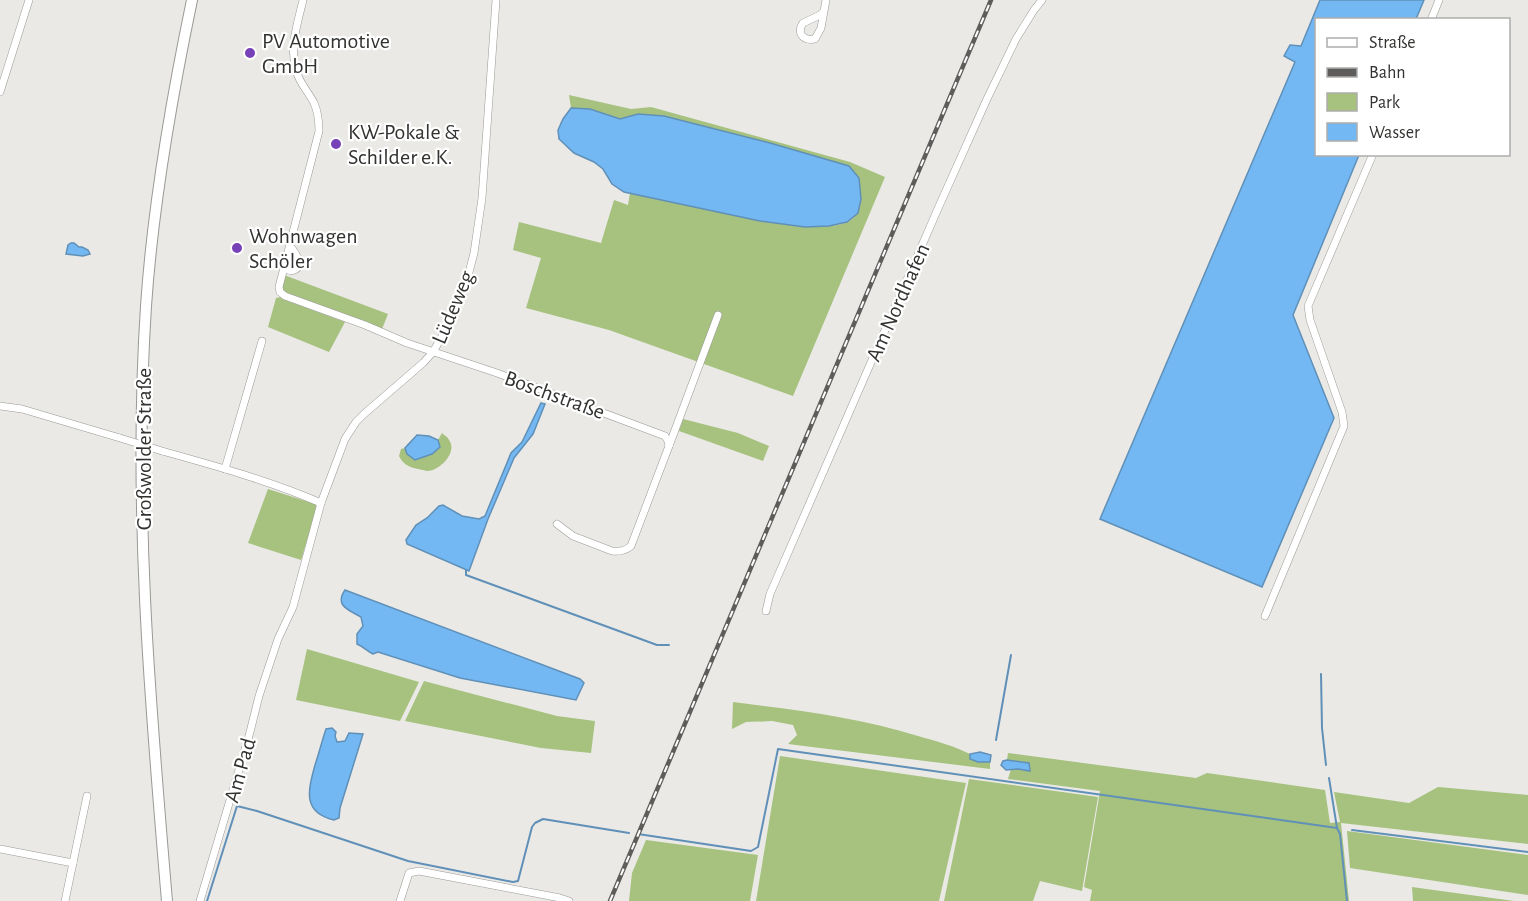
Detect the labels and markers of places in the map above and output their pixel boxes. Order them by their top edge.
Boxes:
place label: PV Automotive GmbH [262,30,390,77]
marker: PV Automotive GmbH [243,46,257,60]
place label: KW-Pokale & Schilder e.K. [348,121,460,168]
marker: KW-Pokale & Schilder e.K. [329,137,343,151]
place label: Wohnwagen Schöler [249,225,357,272]
marker: Wohnwagen Schöler [230,241,244,255]

